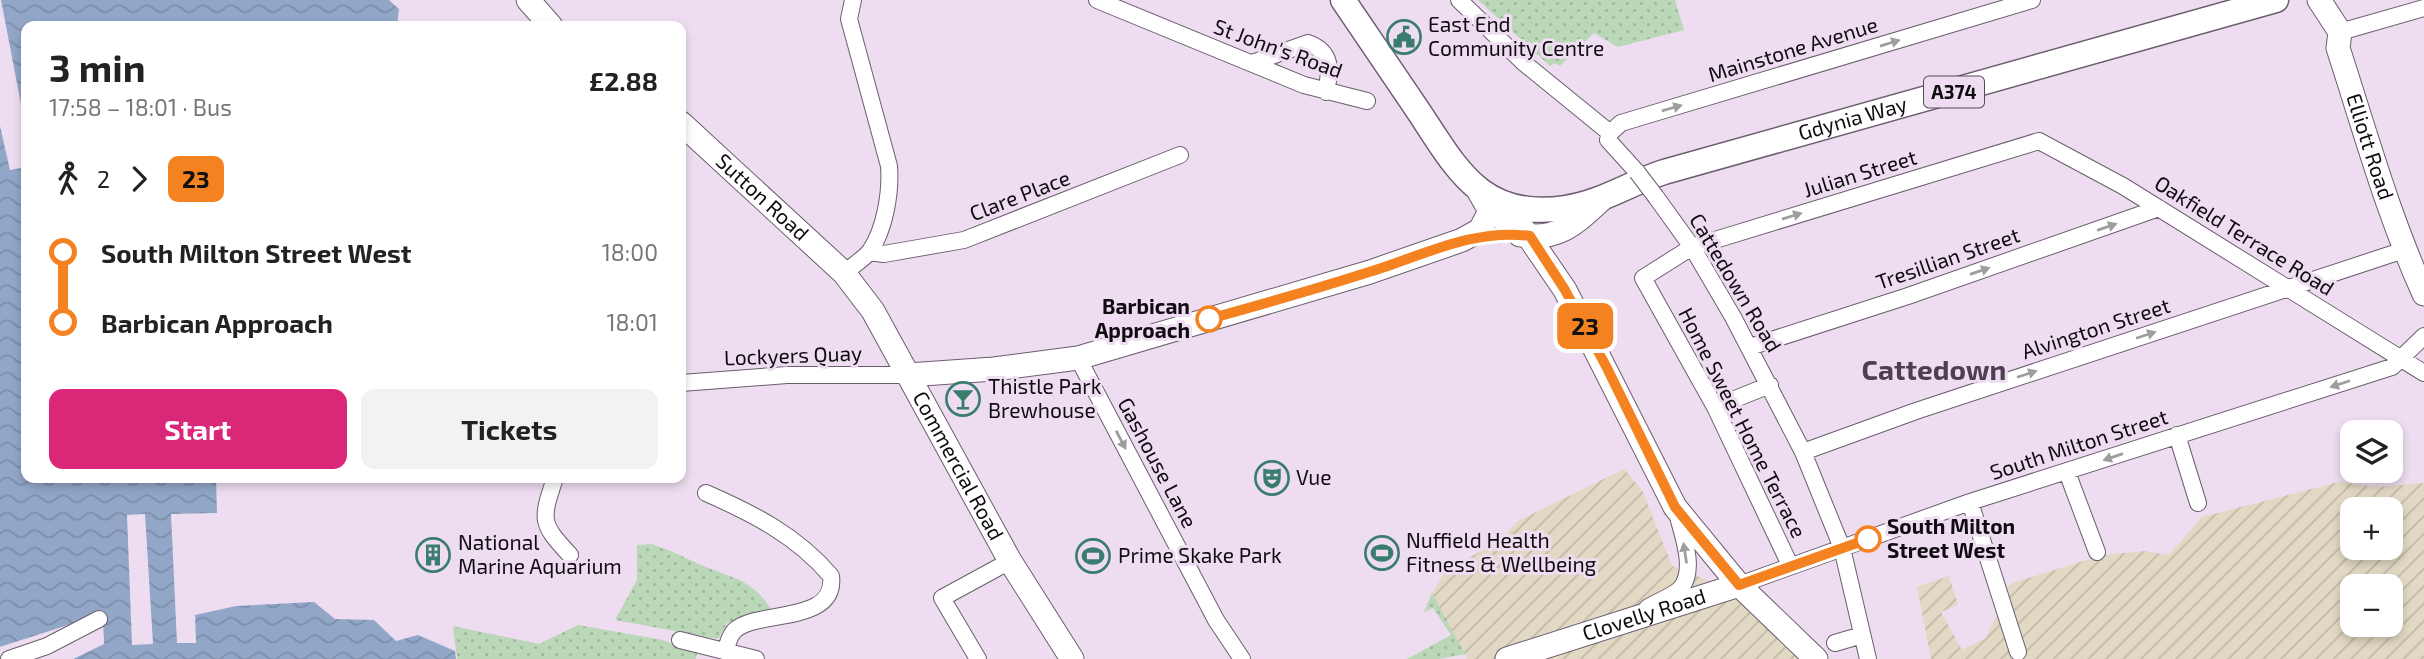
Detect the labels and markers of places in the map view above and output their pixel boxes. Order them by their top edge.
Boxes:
place label: East End Community Centre [1428,11,1604,60]
public building icon: East End Community Centre [1385,18,1423,56]
place label: Barbican Approach [1095,293,1190,342]
marker: Barbican Approach [1196,306,1222,332]
place label: Thistle Park Brewhouse [988,373,1102,422]
bar icon: Thistle Park Brewhouse [944,380,982,418]
theatre icon: Vue [1253,459,1291,497]
place label: Vue [1296,464,1332,489]
place label: South Milton Street West [1887,513,2015,562]
marker: South Milton Street West [1855,526,1881,552]
place label: Nuffield Health Fitness & Wellbeing [1406,527,1597,576]
place label: National Marine Aquarium [458,529,622,578]
sports icon: Nuffield Health Fitness & Wellbeing [1363,534,1401,572]
building icon: National Marine Aquarium [414,536,452,574]
sports icon: Prime Skake Park [1074,537,1112,575]
place label: Prime Skake Park [1118,542,1282,567]

